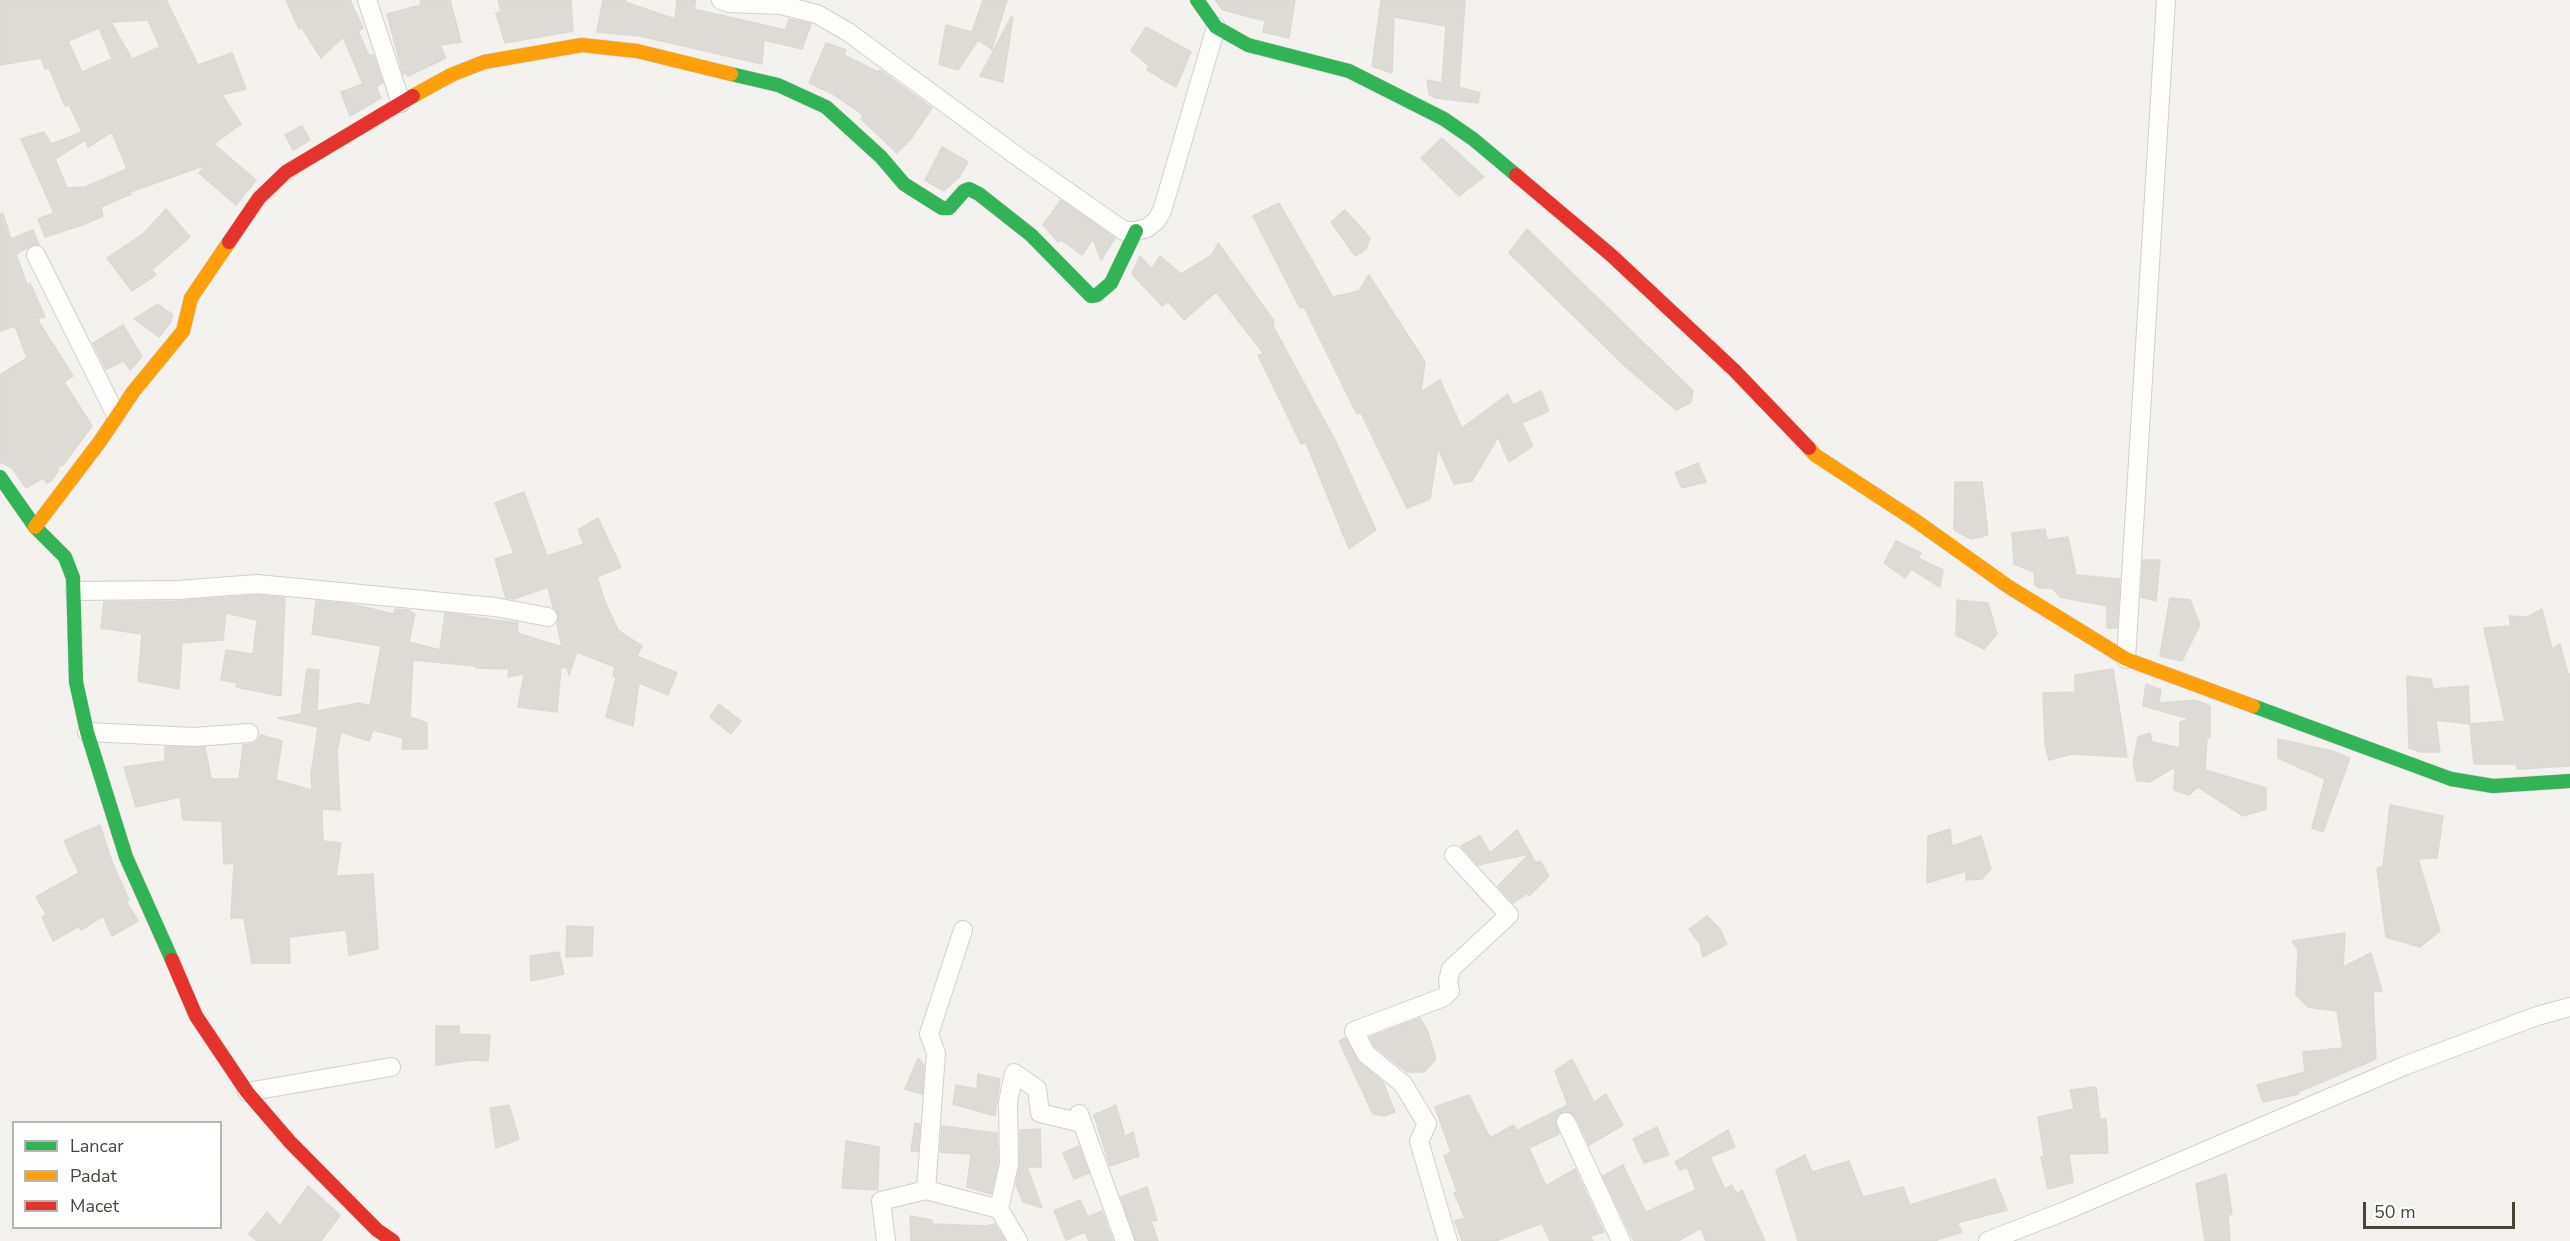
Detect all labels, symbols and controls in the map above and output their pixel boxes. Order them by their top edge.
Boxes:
legend [12,1121,222,1229]
text: Lancar [70,1134,124,1158]
text: Padat [70,1164,117,1188]
scale bar [2366,1190,2518,1228]
text: Macet [70,1194,119,1218]
text: 50 m [2374,1200,2416,1224]

